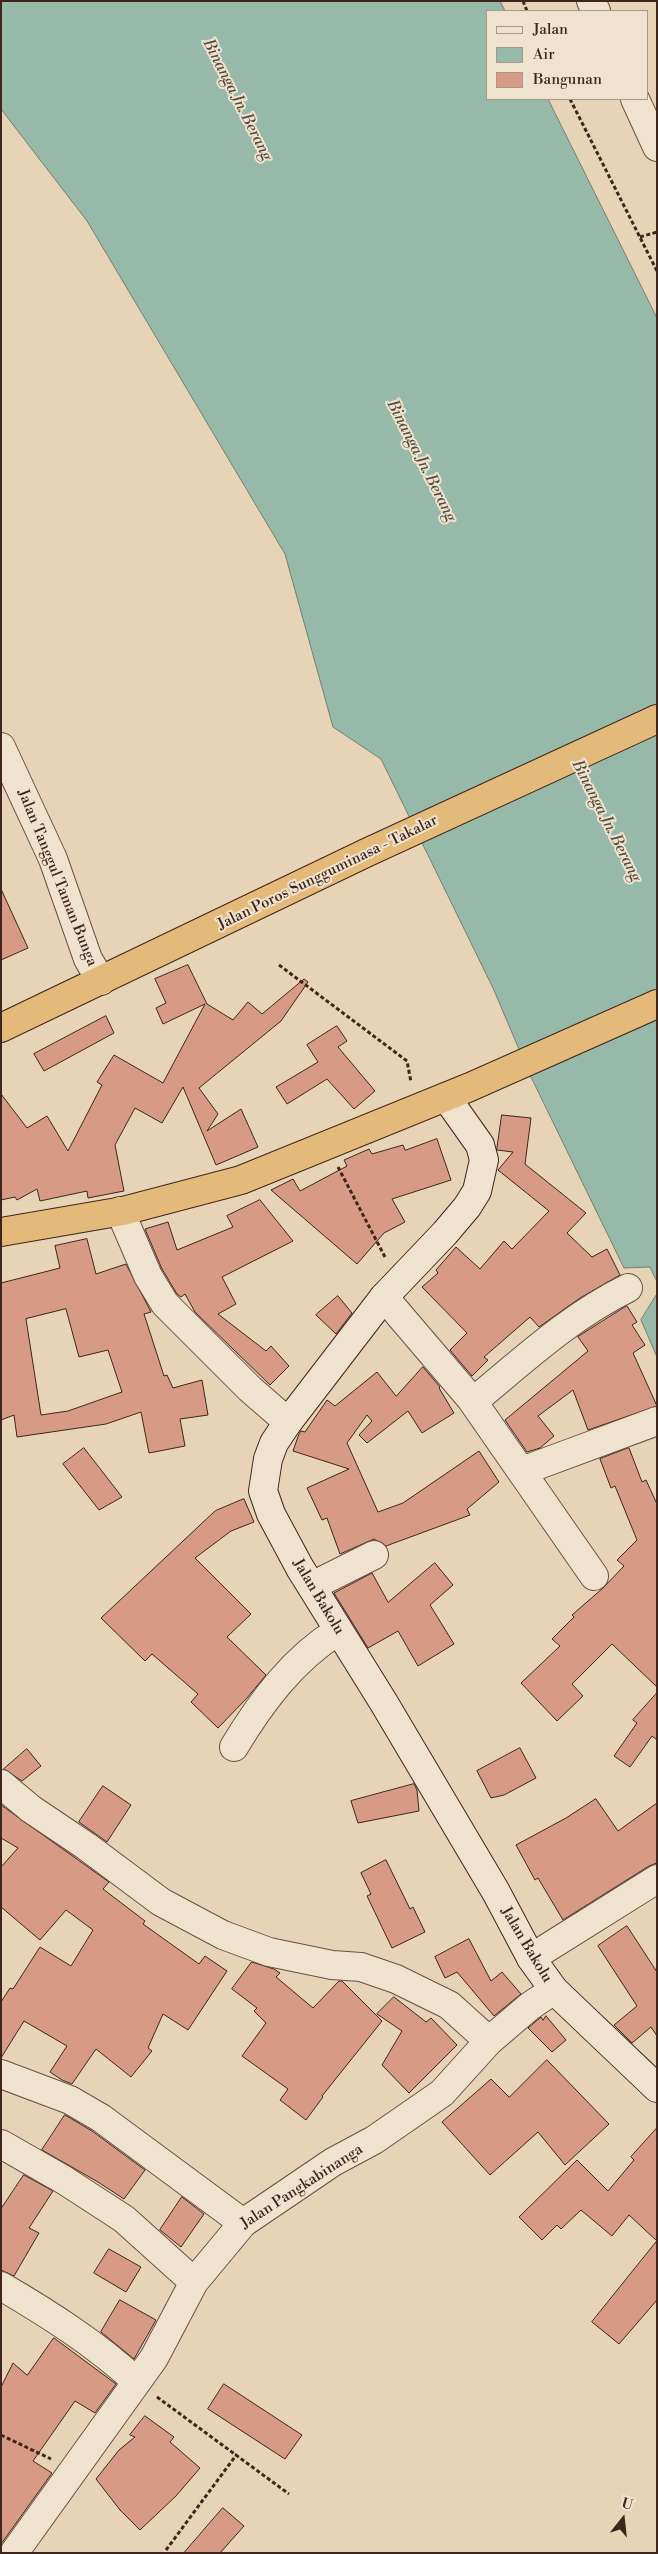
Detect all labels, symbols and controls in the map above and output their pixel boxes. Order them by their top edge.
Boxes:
legend [486,10,648,100]
text: Jalan [533,20,568,39]
water label: Binanga Jn. Berang [198,36,276,164]
text: Air [533,45,555,64]
text: Bangunan [533,70,602,89]
water label: Binanga Jn. Berang [382,397,460,525]
water label: Binanga Jn. Berang [567,757,645,885]
street label: Jalan Tanggul Taman Bunga [13,787,101,969]
street label: Jalan Poros Sungguminasa - Takalar [215,812,441,934]
street label: Jalan Bakolu [288,1556,348,1638]
street label: Jalan Bakolu [496,1904,556,1986]
street label: Jalan Pangkabinanga [238,2141,366,2233]
north arrow [598,2494,648,2544]
text: U [619,2494,635,2515]

